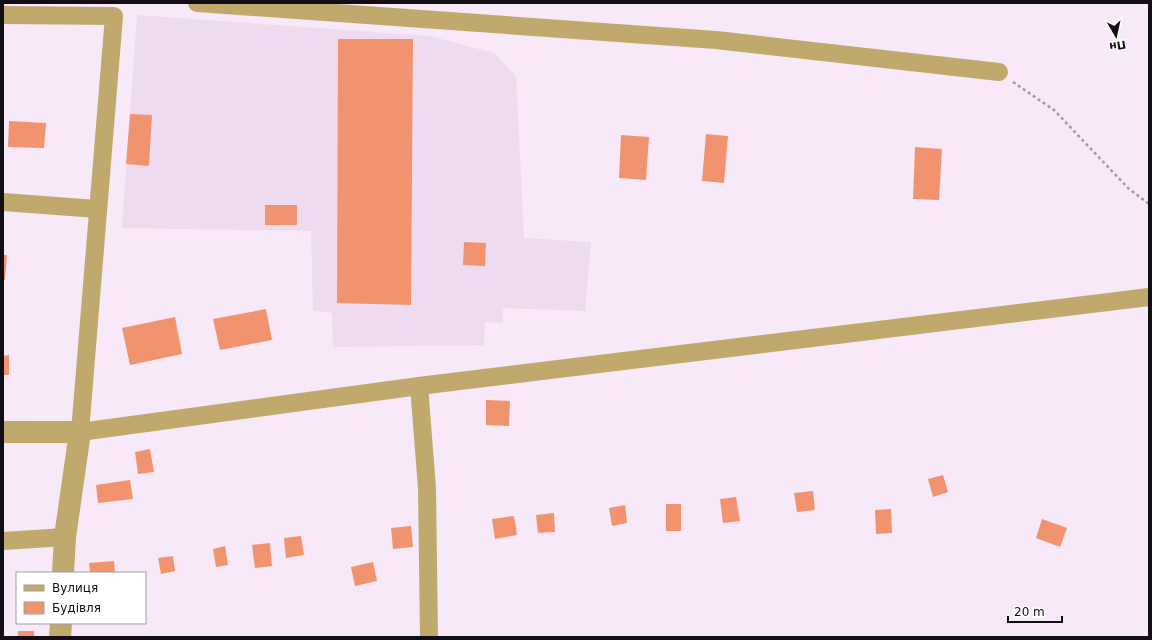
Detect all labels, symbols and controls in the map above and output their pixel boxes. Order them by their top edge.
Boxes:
north arrow [1096,16,1136,56]
text: Пн [1108,38,1127,53]
legend [16,572,146,624]
text: Вулиця [52,581,98,595]
scale bar [1008,598,1062,624]
text: Будівля [52,601,101,615]
text: 20 m [1014,605,1045,619]

